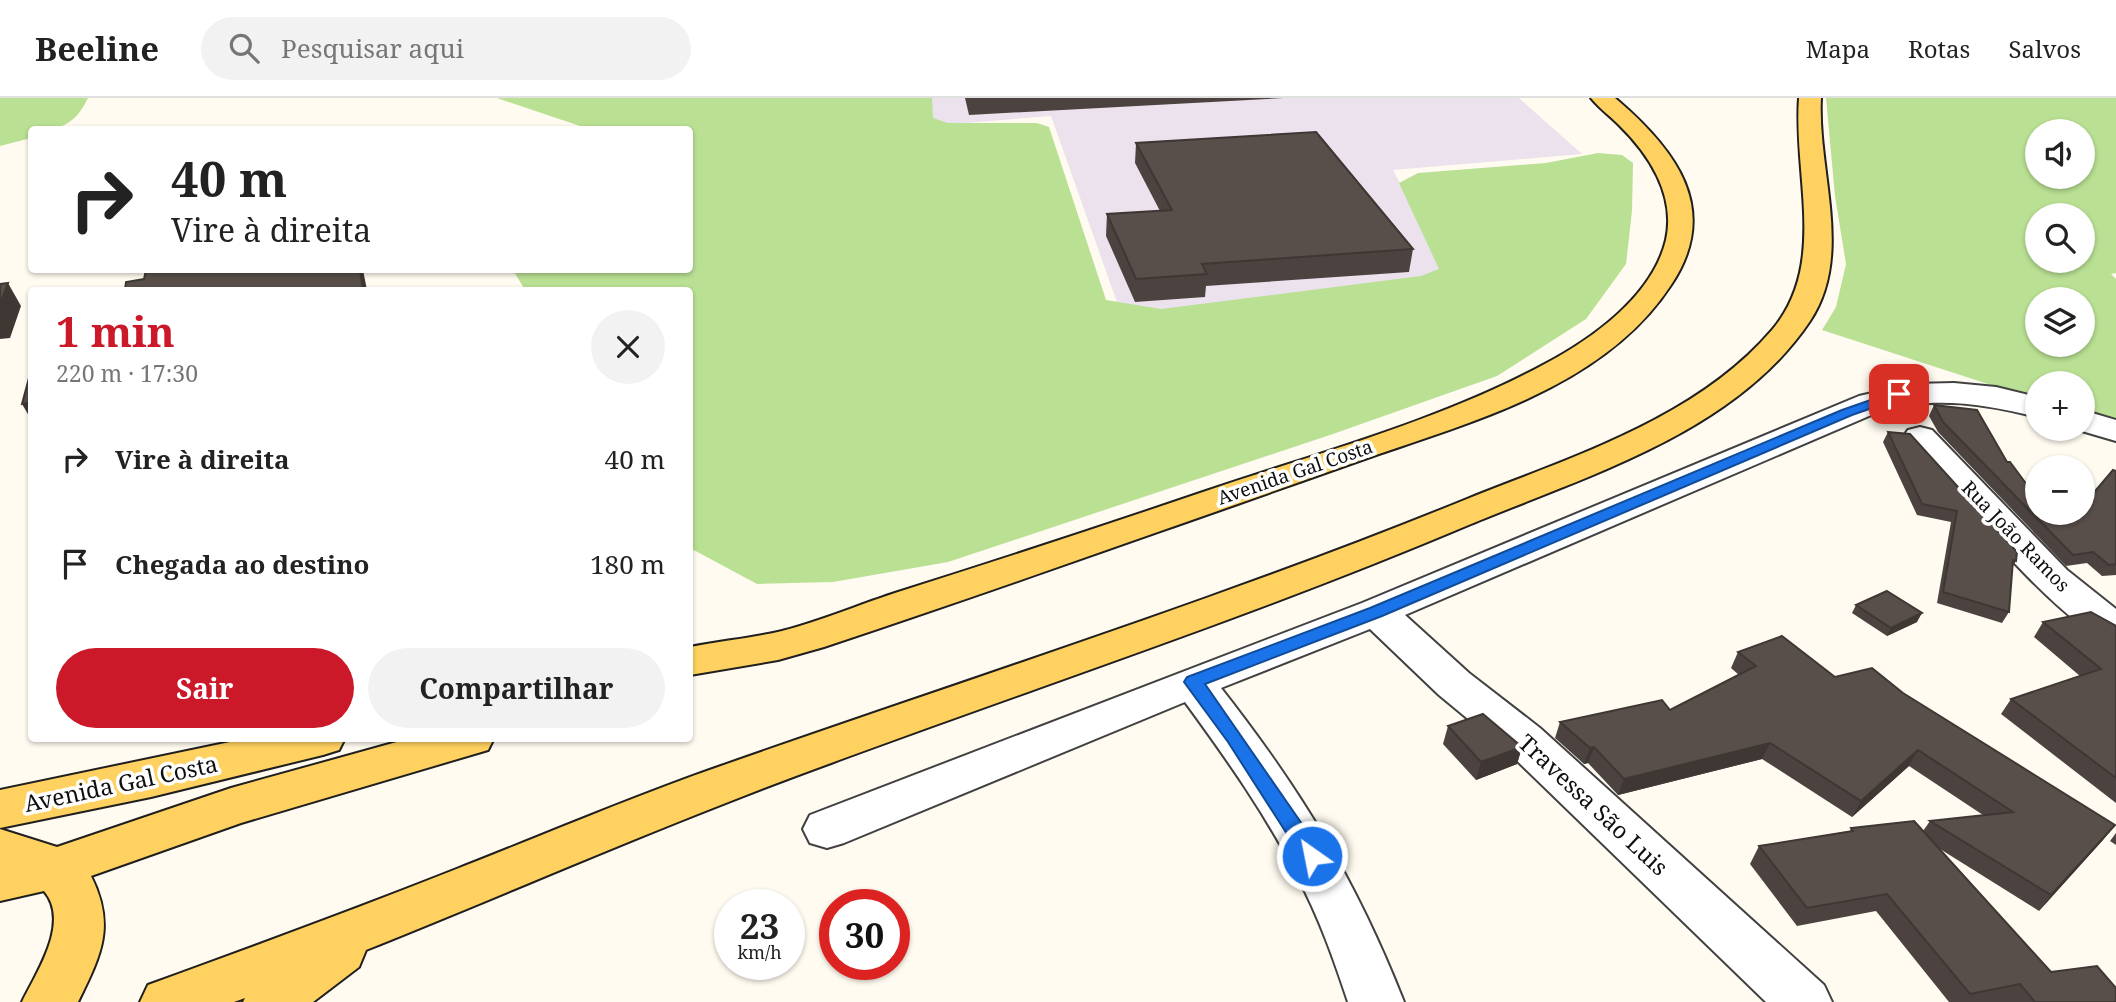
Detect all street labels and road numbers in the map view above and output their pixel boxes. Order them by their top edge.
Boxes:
street label: Avenida Gal Costa [1214,433,1376,511]
street label: Rua João Ramos [1956,475,2076,597]
street label: Travessa São Luis [1512,726,1676,882]
street label: Avenida Gal Costa [21,747,220,819]

